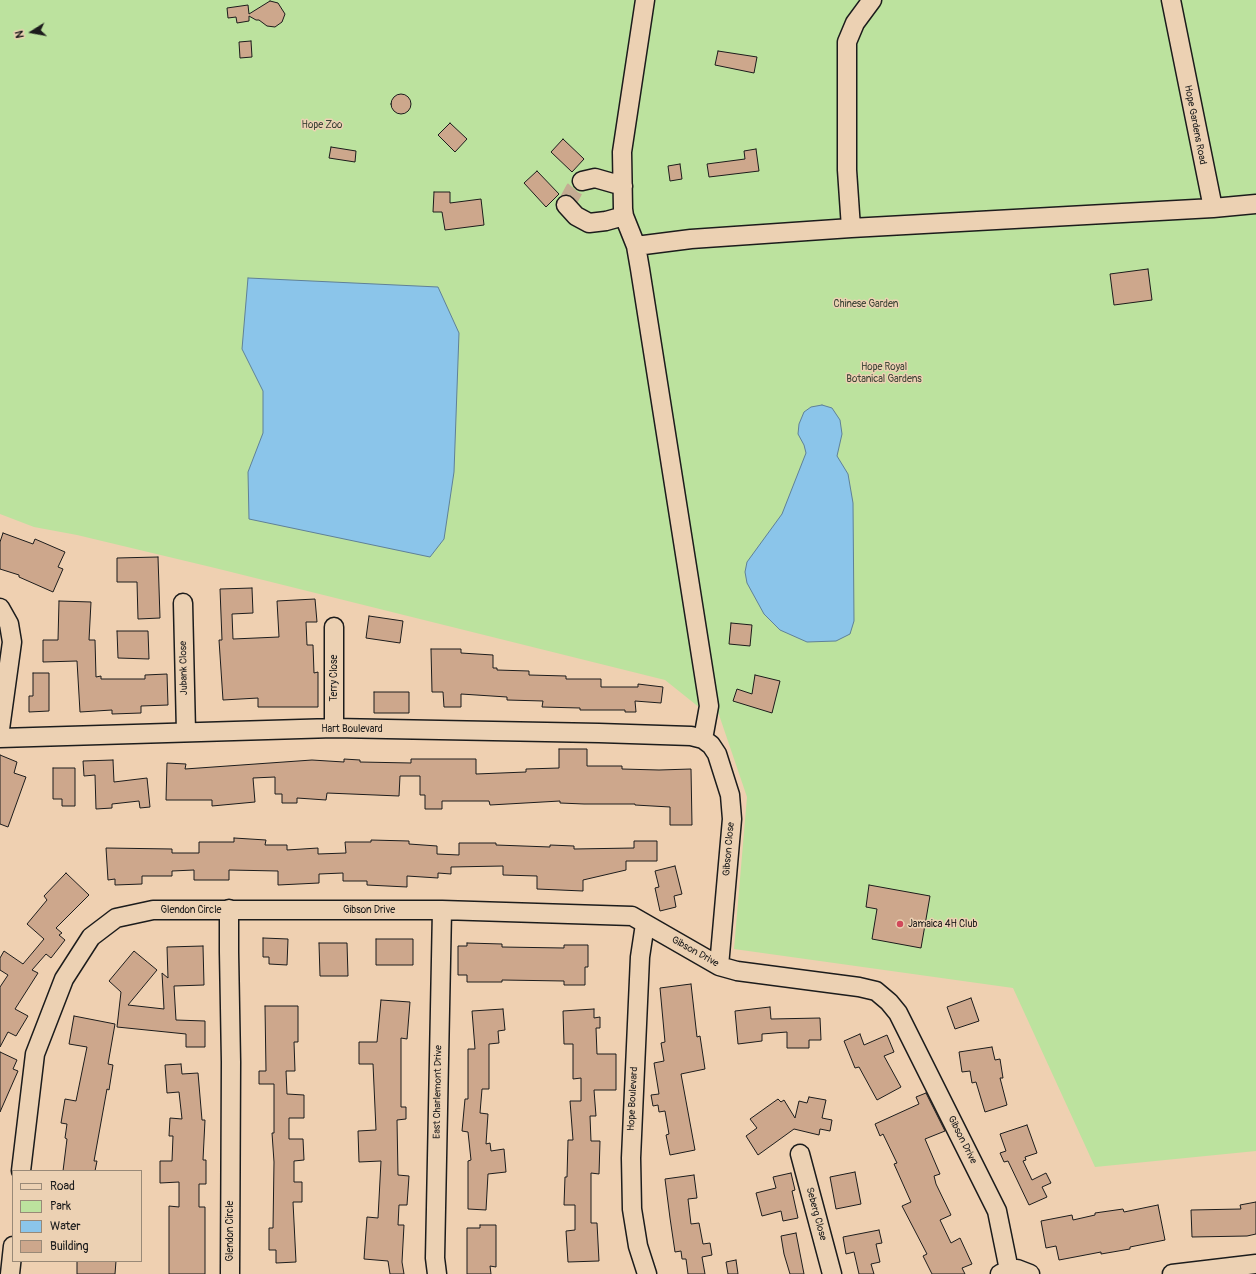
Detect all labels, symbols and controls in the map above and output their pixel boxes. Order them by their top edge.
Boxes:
north arrow [12,12,52,52]
text: N [13,29,27,39]
street label: Hope Gardens Road [1181,84,1209,166]
park label: Hope Zoo [302,119,342,131]
park label: Chinese Garden [834,298,898,310]
park label: Hope Royal Botanical Gardens [846,361,922,384]
street label: Jubank Close [178,641,190,695]
street label: Terry Close [328,655,340,701]
street label: Hart Boulevard [321,723,383,735]
street label: Gibson Close [721,821,737,877]
street label: Glendon Circle [160,904,222,916]
street label: Gibson Drive [343,904,395,916]
place label: Jamaica 4H Club [908,918,977,930]
marker: Jamaica 4H Club [895,919,905,929]
street label: Gibson Drive [669,934,721,970]
street label: East Charlemont Drive [431,1045,445,1139]
street label: Hope Boulevard [625,1067,641,1131]
street label: Gibson Drive [945,1114,979,1166]
legend [12,1170,142,1262]
text: Road [50,1179,75,1194]
street label: Seberg Close [803,1186,829,1242]
text: Park [50,1199,71,1214]
street label: Glendon Circle [224,1200,236,1262]
text: Water [50,1219,81,1234]
text: Building [50,1239,89,1254]

